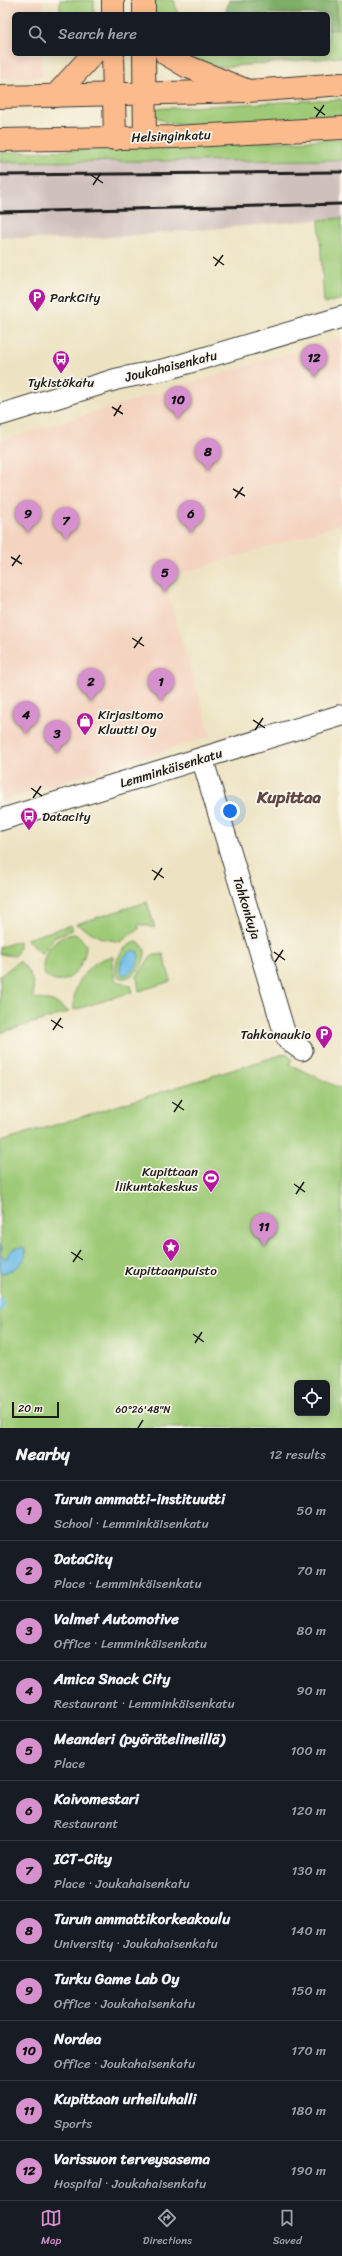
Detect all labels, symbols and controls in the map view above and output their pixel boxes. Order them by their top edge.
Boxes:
search box [12,12,330,56]
text: Search here [58,21,137,47]
icon: search [26,23,48,45]
street label: Helsinginkatu [131,123,211,149]
place label: ParkCity [50,286,101,309]
parking icon: ParkCity [27,287,47,312]
street label: Joukahaisenkatu [122,343,220,389]
pin: 12 [301,344,327,377]
bus stop icon: Tykistökatu [51,349,71,374]
place label: Tykistökatu [28,371,94,394]
pin: 10 [165,386,191,419]
pin: 8 [195,438,221,471]
pin: 9 [15,500,41,533]
pin: 6 [178,500,204,533]
pin: 7 [53,507,79,540]
pin: 5 [152,559,178,592]
pin: 2 [78,668,104,701]
pin: 1 [148,668,174,701]
pin: 4 [13,701,39,734]
place label: Kirjasitomo Kluutti Oy [98,703,164,741]
shop icon: Kirjasitomo Kluutti Oy [75,711,95,736]
pin: 3 [44,720,70,753]
street label: Lemminkäisenkatu [117,741,225,795]
district label: Kupittaa [256,782,322,812]
your location [220,801,240,821]
place label: Datacity [42,805,91,828]
bus stop icon: Datacity [19,806,39,831]
street label: Tahkonkuja [227,874,268,943]
place label: Tahkonaukio [241,1023,312,1046]
parking icon: Tahkonaukio [314,1024,334,1049]
place label: Kupittaan liikuntakeskus [115,1160,198,1198]
sports icon: Kupittaan liikuntakeskus [201,1168,221,1193]
pin: 11 [251,1213,277,1246]
place icon: Kupittaanpuisto [161,1237,181,1262]
place label: Kupittaanpuisto [125,1259,217,1282]
map controls [294,1380,330,1416]
button: locate [294,1380,330,1416]
text: 20 m [18,1399,43,1418]
scale bar [12,1400,59,1419]
text: 60°26'48"N [116,1401,170,1419]
text: Nearby [16,1439,70,1469]
text: 12 results [269,1443,326,1466]
text: Turun ammatti-instituutti [54,1486,225,1512]
text: 1 [26,1499,32,1522]
text: 50 m [296,1499,326,1522]
text: School · Lemminkäisenkatu [54,1512,209,1535]
text: DataCity [54,1546,112,1572]
text: 2 [25,1559,33,1582]
text: 70 m [297,1559,326,1582]
text: Place · Lemminkäisenkatu [54,1572,202,1595]
text: Valmet Automotive [54,1606,179,1632]
text: 3 [25,1619,33,1642]
text: 80 m [297,1619,326,1642]
text: Office · Lemminkäisenkatu [54,1632,207,1655]
text: Amica Snack City [54,1666,170,1692]
text: 4 [25,1679,33,1702]
text: 90 m [296,1679,326,1702]
text: Restaurant · Lemminkäisenkatu [54,1692,235,1715]
text: Meanderi (pyörätelineillä) [54,1726,225,1752]
text: 5 [25,1739,33,1762]
text: 100 m [291,1739,326,1762]
text: Place [54,1752,85,1775]
text: Kaivomestari [54,1786,139,1812]
text: 6 [25,1799,33,1822]
text: 120 m [291,1799,326,1822]
text: Restaurant [54,1812,118,1835]
text: ICT-City [54,1846,112,1872]
text: 7 [25,1859,33,1882]
text: 130 m [292,1859,326,1882]
text: Place · Joukahaisenkatu [54,1872,190,1895]
text: Turun ammattikorkeakoulu [54,1906,230,1932]
text: 8 [25,1919,33,1942]
text: 140 m [291,1919,326,1942]
text: University · Joukahaisenkatu [54,1932,218,1955]
text: Turku Game Lab Oy [54,1966,179,1992]
text: 9 [25,1979,33,2002]
text: 150 m [291,1979,326,2002]
text: Office · Joukahaisenkatu [54,1992,195,2015]
text: Nordea [54,2026,101,2052]
text: 10 [22,2039,36,2062]
text: 170 m [291,2039,326,2062]
text: Office · Joukahaisenkatu [54,2052,195,2075]
text: Kupittaan urheiluhalli [54,2086,196,2112]
text: 11 [23,2099,35,2122]
text: 180 m [291,2099,326,2122]
text: Sports [54,2112,92,2135]
text: Varissuon terveysasema [54,2146,210,2172]
text: 12 [22,2159,36,2182]
text: 190 m [291,2159,326,2182]
text: Hospital · Joukahaisenkatu [54,2172,206,2195]
tab: Map [40,2207,62,2250]
tab: Directions [143,2207,192,2250]
tab: Saved [273,2207,302,2250]

